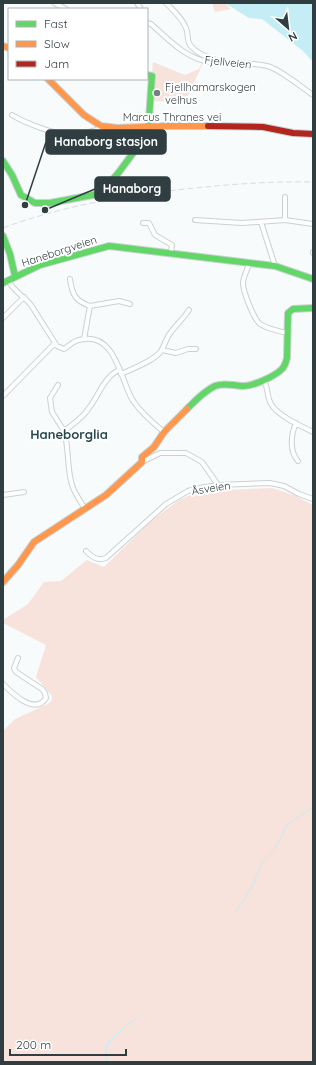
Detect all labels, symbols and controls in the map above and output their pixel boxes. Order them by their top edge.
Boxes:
legend [8,8,148,80]
north arrow [268,8,308,48]
text: Fast [44,16,68,31]
text: N [286,29,300,45]
text: Slow [44,36,70,51]
street label: Fjellveien [204,53,252,71]
text: Jam [44,56,69,71]
place label: Fjellhamarskogen velhus [165,80,256,107]
marker: Fjellhamarskogen velhus [152,88,162,98]
street label: Marcus Thranes vei [123,110,221,124]
callout: Hanaborg stasjon [46,130,166,154]
text: Hanaborg stasjon [54,134,158,149]
callout: Hanaborg [95,177,170,201]
text: Hanaborg [103,181,161,196]
street label: Haneborgveien [20,232,98,270]
district label: Haneborglia [30,426,108,442]
street label: Åsveien [191,478,231,498]
scale bar [10,1031,126,1057]
text: 200 m [16,1037,51,1052]

